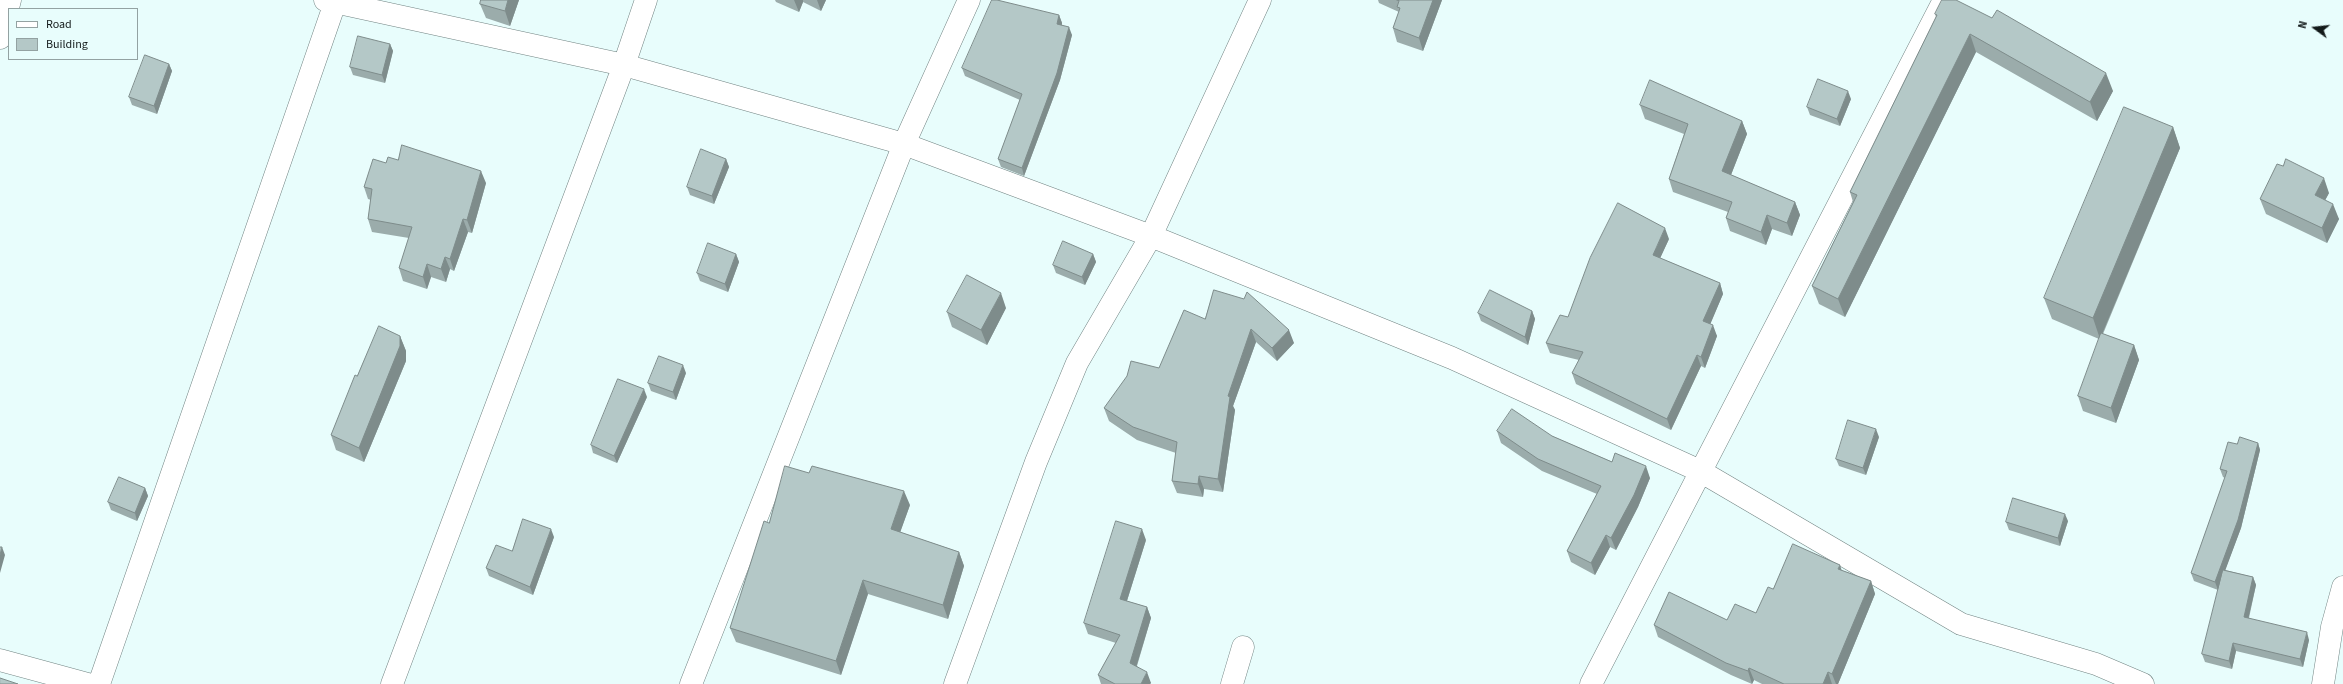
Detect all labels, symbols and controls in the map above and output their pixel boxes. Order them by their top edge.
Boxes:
legend [8,8,138,60]
north arrow [2295,8,2335,48]
text: Road [46,16,72,33]
text: N [2295,19,2311,30]
text: Building [46,36,88,53]

